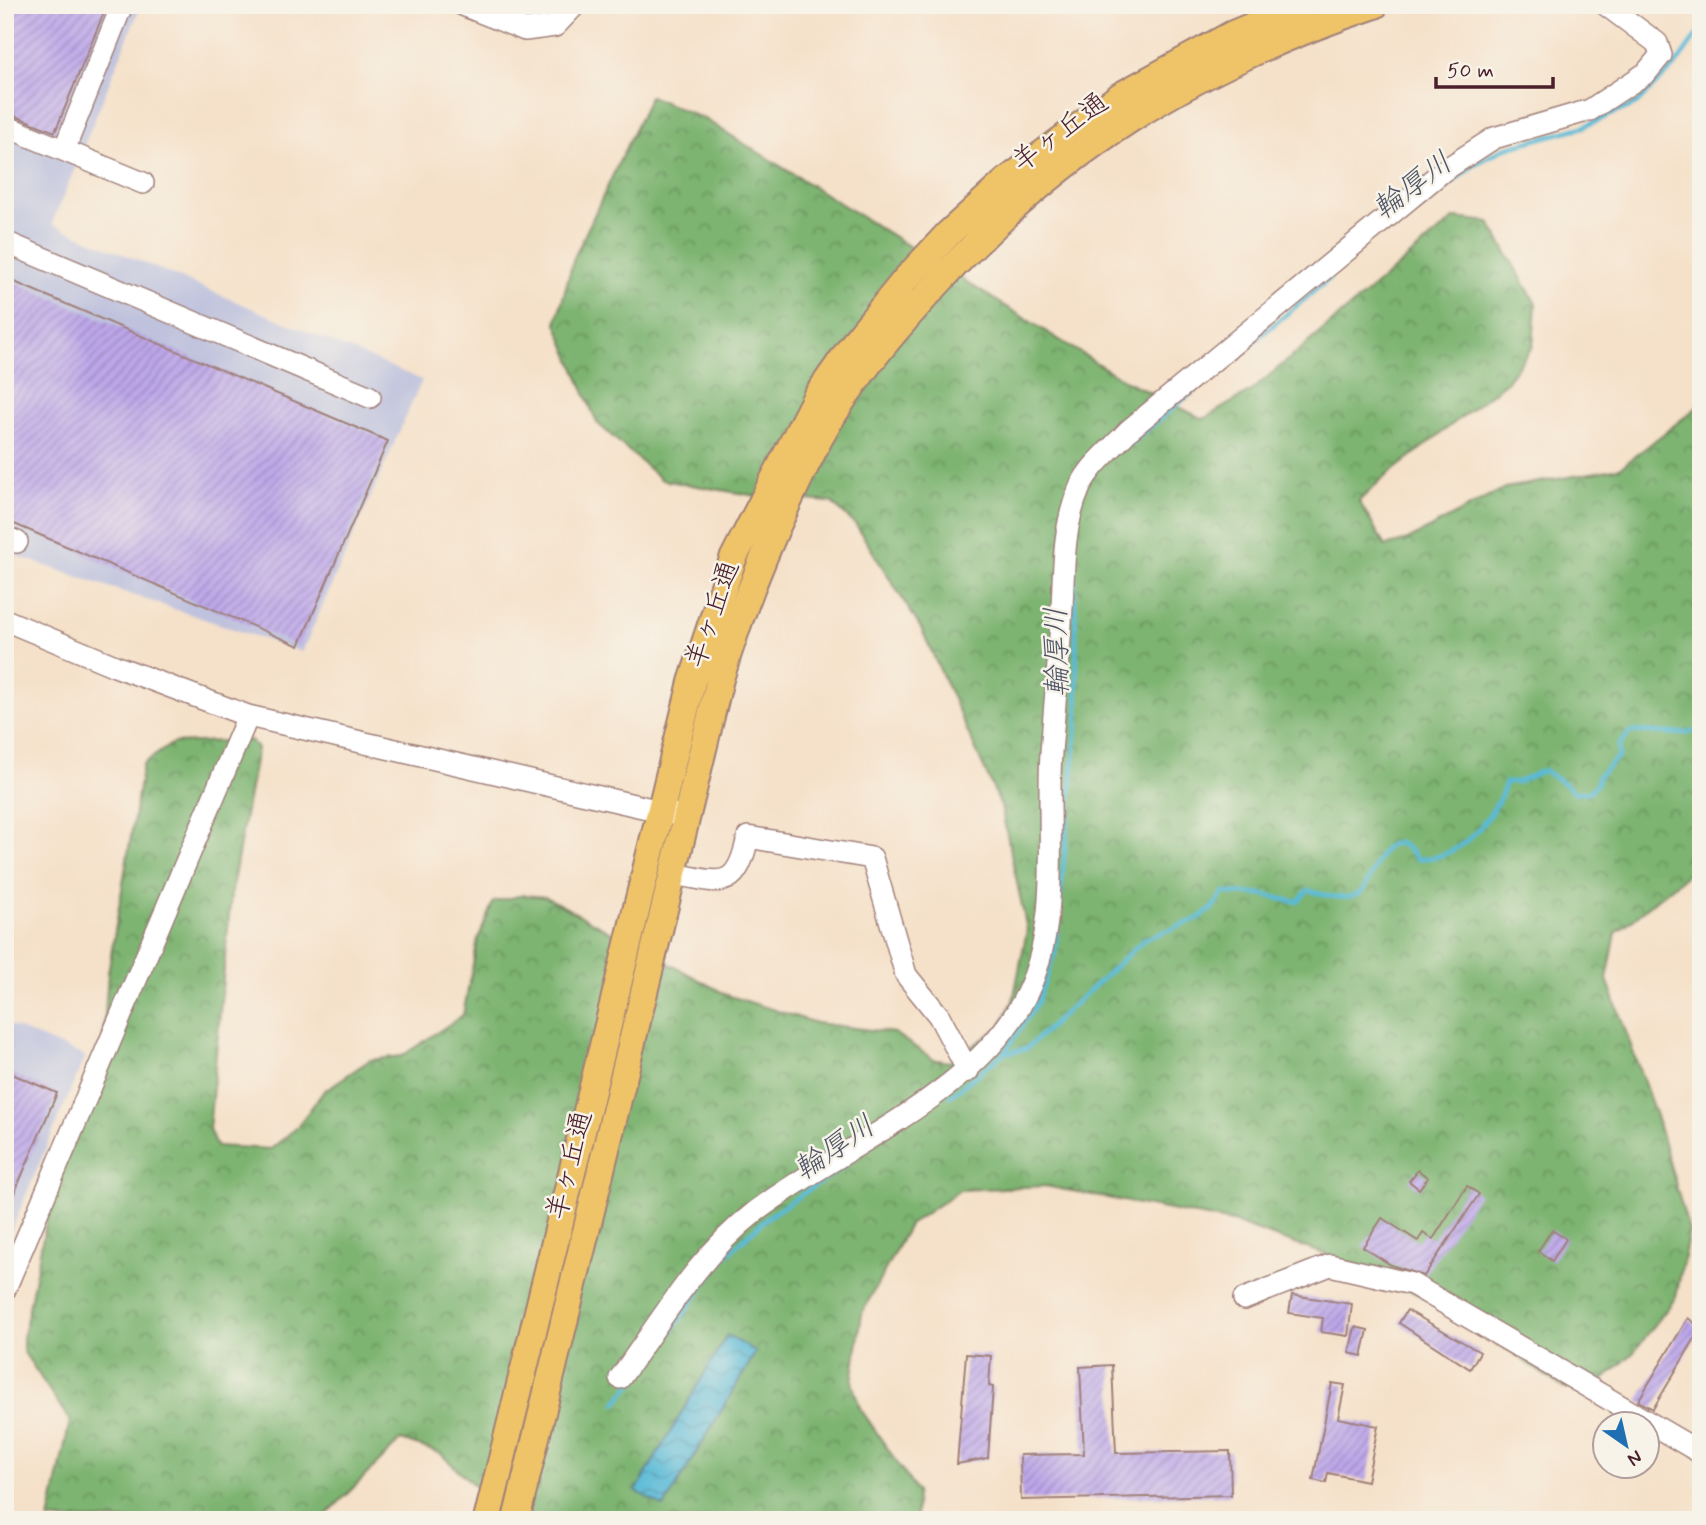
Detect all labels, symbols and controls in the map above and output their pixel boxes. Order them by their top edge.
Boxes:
scale bar [1436,46,1554,90]
text: 50 m [1447,57,1494,85]
street label: 羊ヶ丘通 [1005,85,1116,181]
water label: 輪厚川 [1365,144,1461,229]
street label: 羊ヶ丘通 [678,556,749,674]
water label: 輪厚川 [1037,607,1078,697]
street label: 羊ヶ丘通 [539,1107,602,1224]
water label: 輪厚川 [787,1107,883,1190]
north arrow [1590,1410,1660,1480]
text: N [1622,1444,1647,1472]

